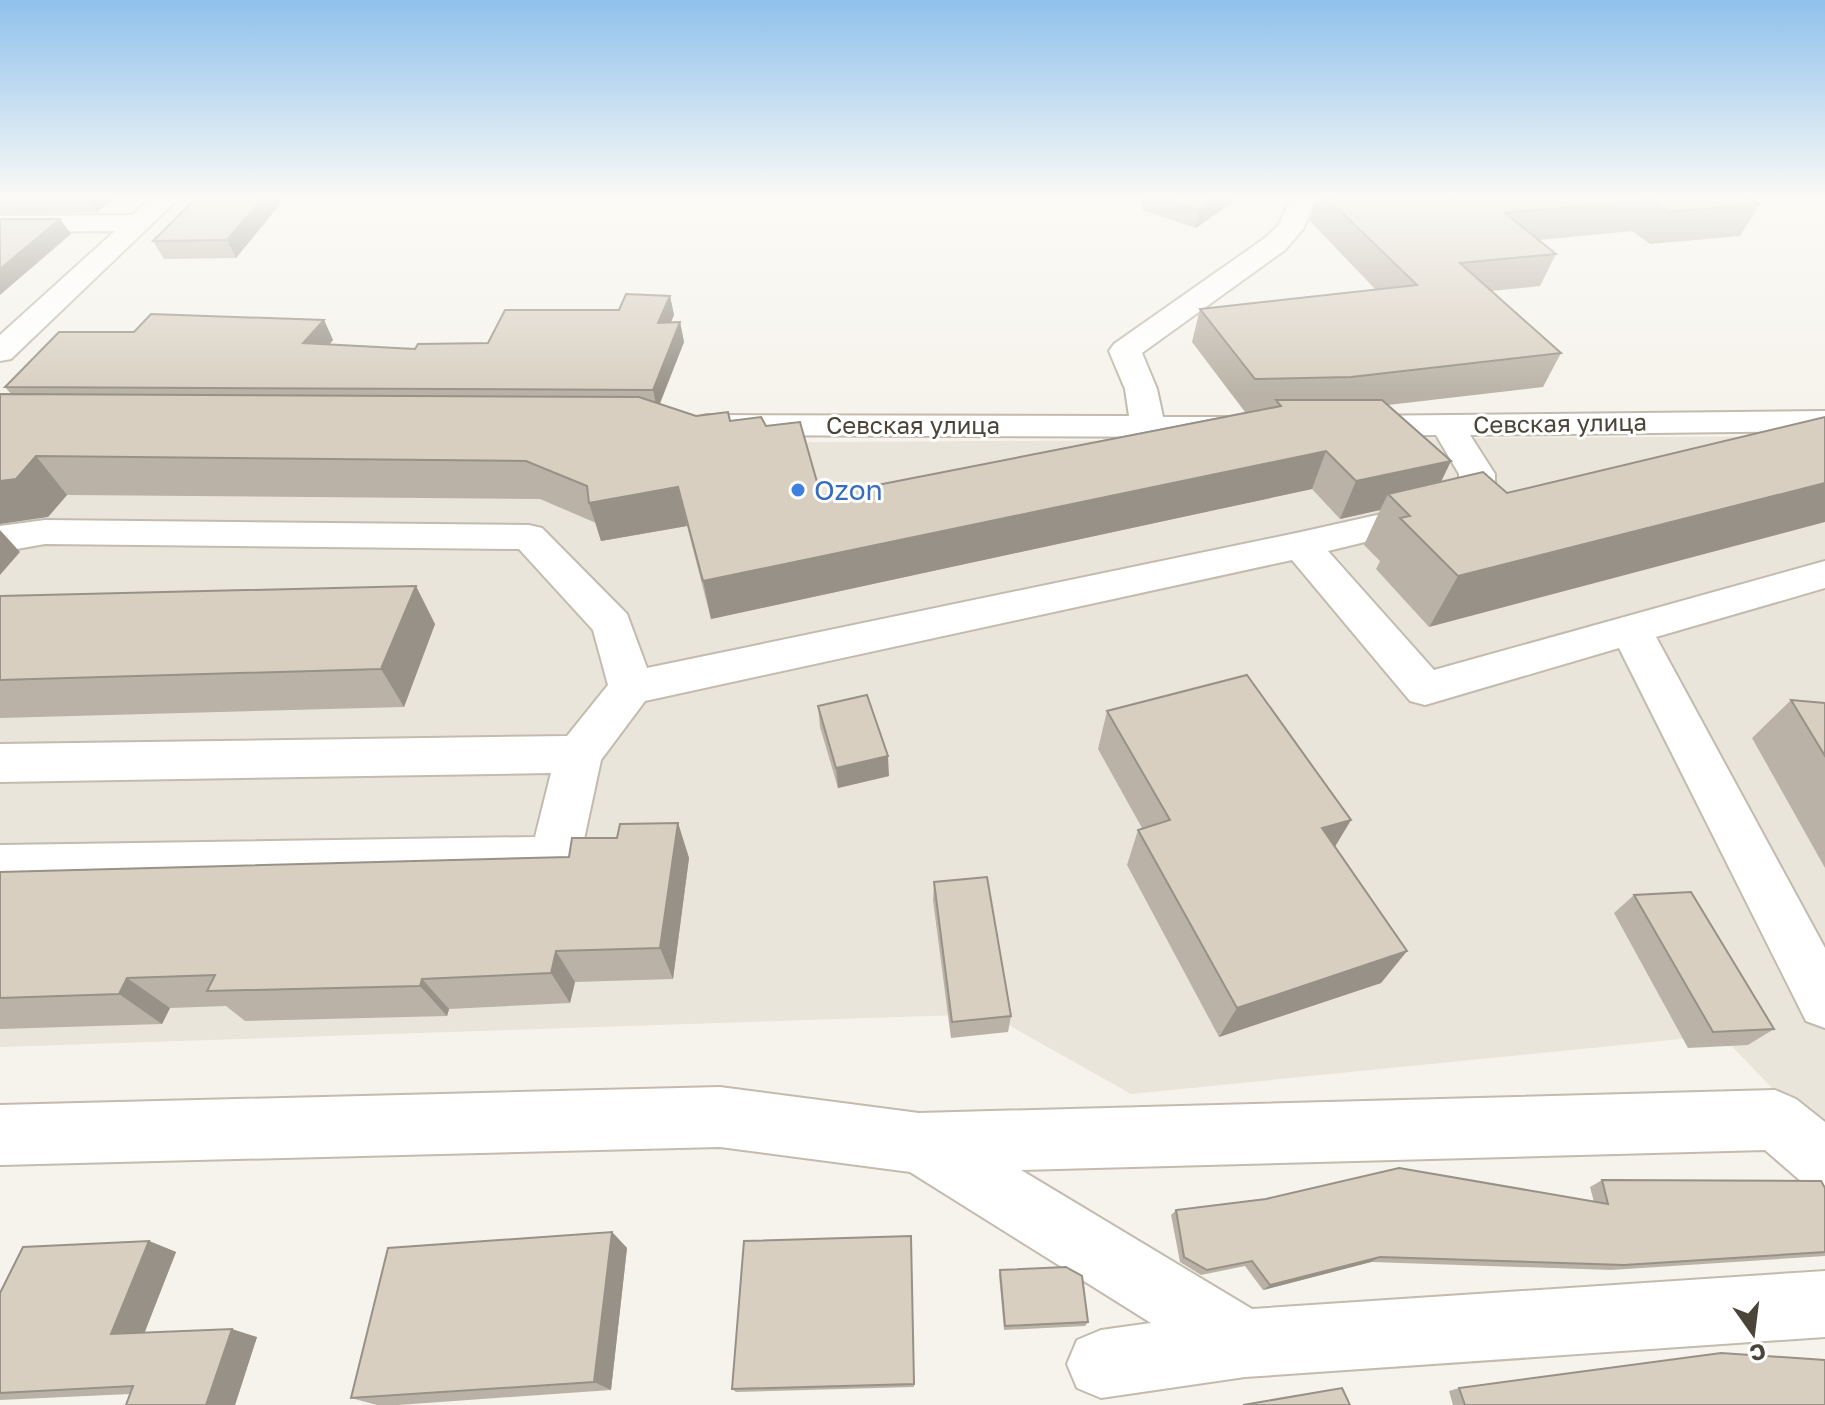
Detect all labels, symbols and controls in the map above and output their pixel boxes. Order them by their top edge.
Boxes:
street label: Севская улица [1473,406,1647,439]
street label: Севская улица [826,410,1000,439]
place label: Ozon [814,473,883,506]
marker: Ozon [789,481,807,499]
north arrow [1713,1293,1793,1373]
text: С [1747,1338,1769,1368]

